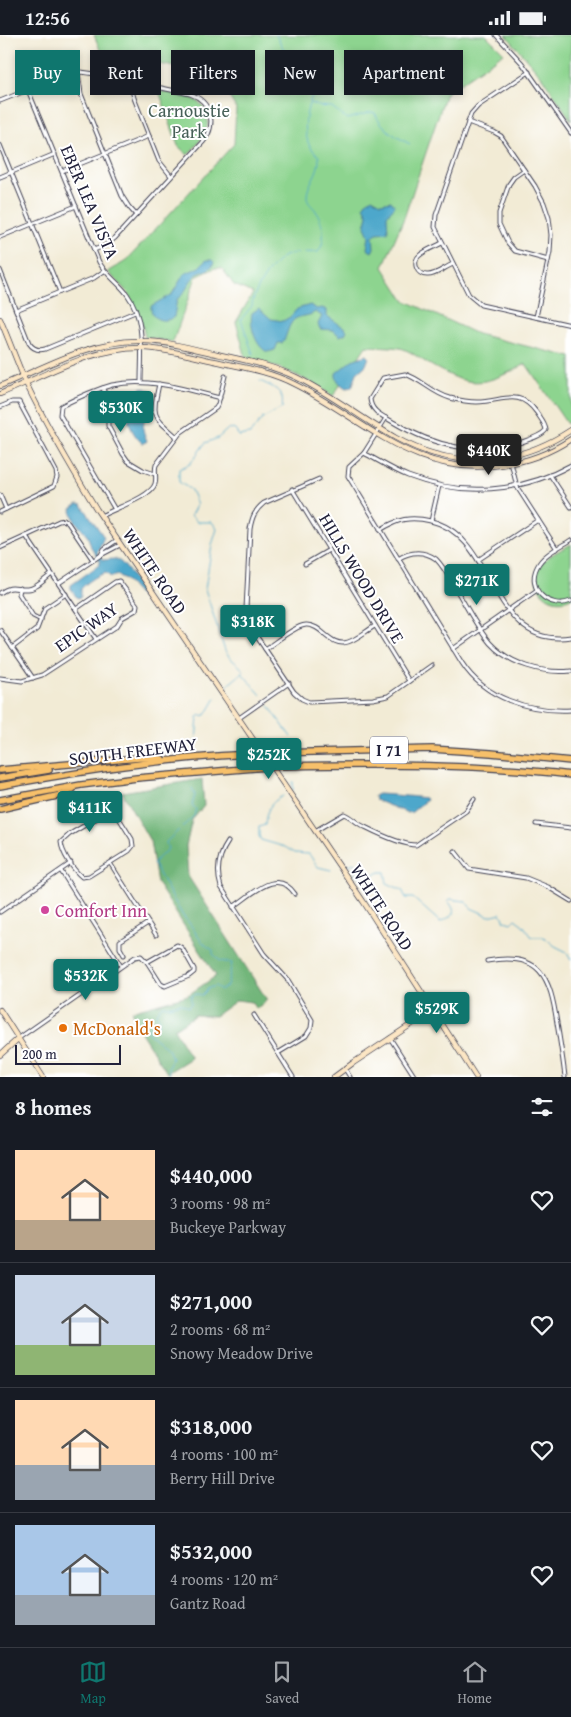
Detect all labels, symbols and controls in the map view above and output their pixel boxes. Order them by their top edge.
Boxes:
text: 12:56 [25,4,70,32]
chip: Buy [15,50,80,95]
chip: Rent [90,50,161,95]
chip: Filters [171,50,255,95]
chip: New [265,50,334,95]
chip: Apartment [344,50,463,95]
park label: Carnoustie Park [148,97,230,145]
street label: EBER LEA VISTA [54,141,126,263]
pin: $530K [86,391,156,433]
text: $530K [99,395,143,419]
pin: $440K [454,433,524,476]
text: $440K [467,438,511,462]
street label: HILLS WOOD DRIVE [313,508,411,648]
street label: WHITE ROAD [116,523,194,619]
pin: $271K [442,563,512,606]
text: $271K [455,568,499,592]
street label: EPIC WAY [49,595,123,659]
pin: $318K [218,605,288,647]
text: $318K [231,609,275,633]
street label: SOUTH FREEWAY [67,730,199,772]
pin: $252K [234,737,304,780]
road number: I 71 [370,737,408,763]
text: $252K [247,742,291,766]
pin: $411K [55,791,125,833]
text: $411K [68,795,112,819]
street label: WHITE ROAD [344,858,420,956]
place label: Comfort Inn [55,897,147,924]
marker: Comfort Inn [39,904,51,916]
pin: $532K [51,959,121,1001]
text: $532K [64,963,108,987]
pin: $529K [402,991,472,1034]
text: $529K [415,996,459,1020]
place label: McDonald's [73,1015,161,1042]
marker: McDonald's [57,1022,69,1034]
scale bar [15,1042,121,1065]
text: 200 m [22,1044,57,1064]
text: 8 homes [15,1092,91,1123]
icon: filters [528,1093,556,1121]
text: $440,000 [170,1160,252,1191]
icon: home [55,1170,115,1230]
icon: heart [528,1186,556,1214]
text: 3 rooms · 98 m² [170,1191,270,1215]
text: Buckeye Parkway [170,1215,286,1239]
text: $271,000 [170,1286,252,1317]
icon: home [55,1295,115,1355]
icon: heart [528,1311,556,1339]
text: 2 rooms · 68 m² [170,1317,270,1341]
text: Snowy Meadow Drive [170,1341,313,1365]
text: $318,000 [170,1411,252,1442]
icon: home [55,1420,115,1480]
icon: heart [528,1436,556,1464]
text: 4 rooms · 100 m² [170,1442,278,1466]
text: Berry Hill Drive [170,1466,275,1490]
text: $532,000 [170,1536,252,1567]
icon: home [55,1545,115,1605]
icon: heart [528,1561,556,1589]
text: 4 rooms · 120 m² [170,1567,278,1591]
text: Gantz Road [170,1591,246,1615]
tab: Map [79,1658,107,1708]
tab: Saved [265,1658,299,1708]
tab: Home [457,1658,492,1708]

